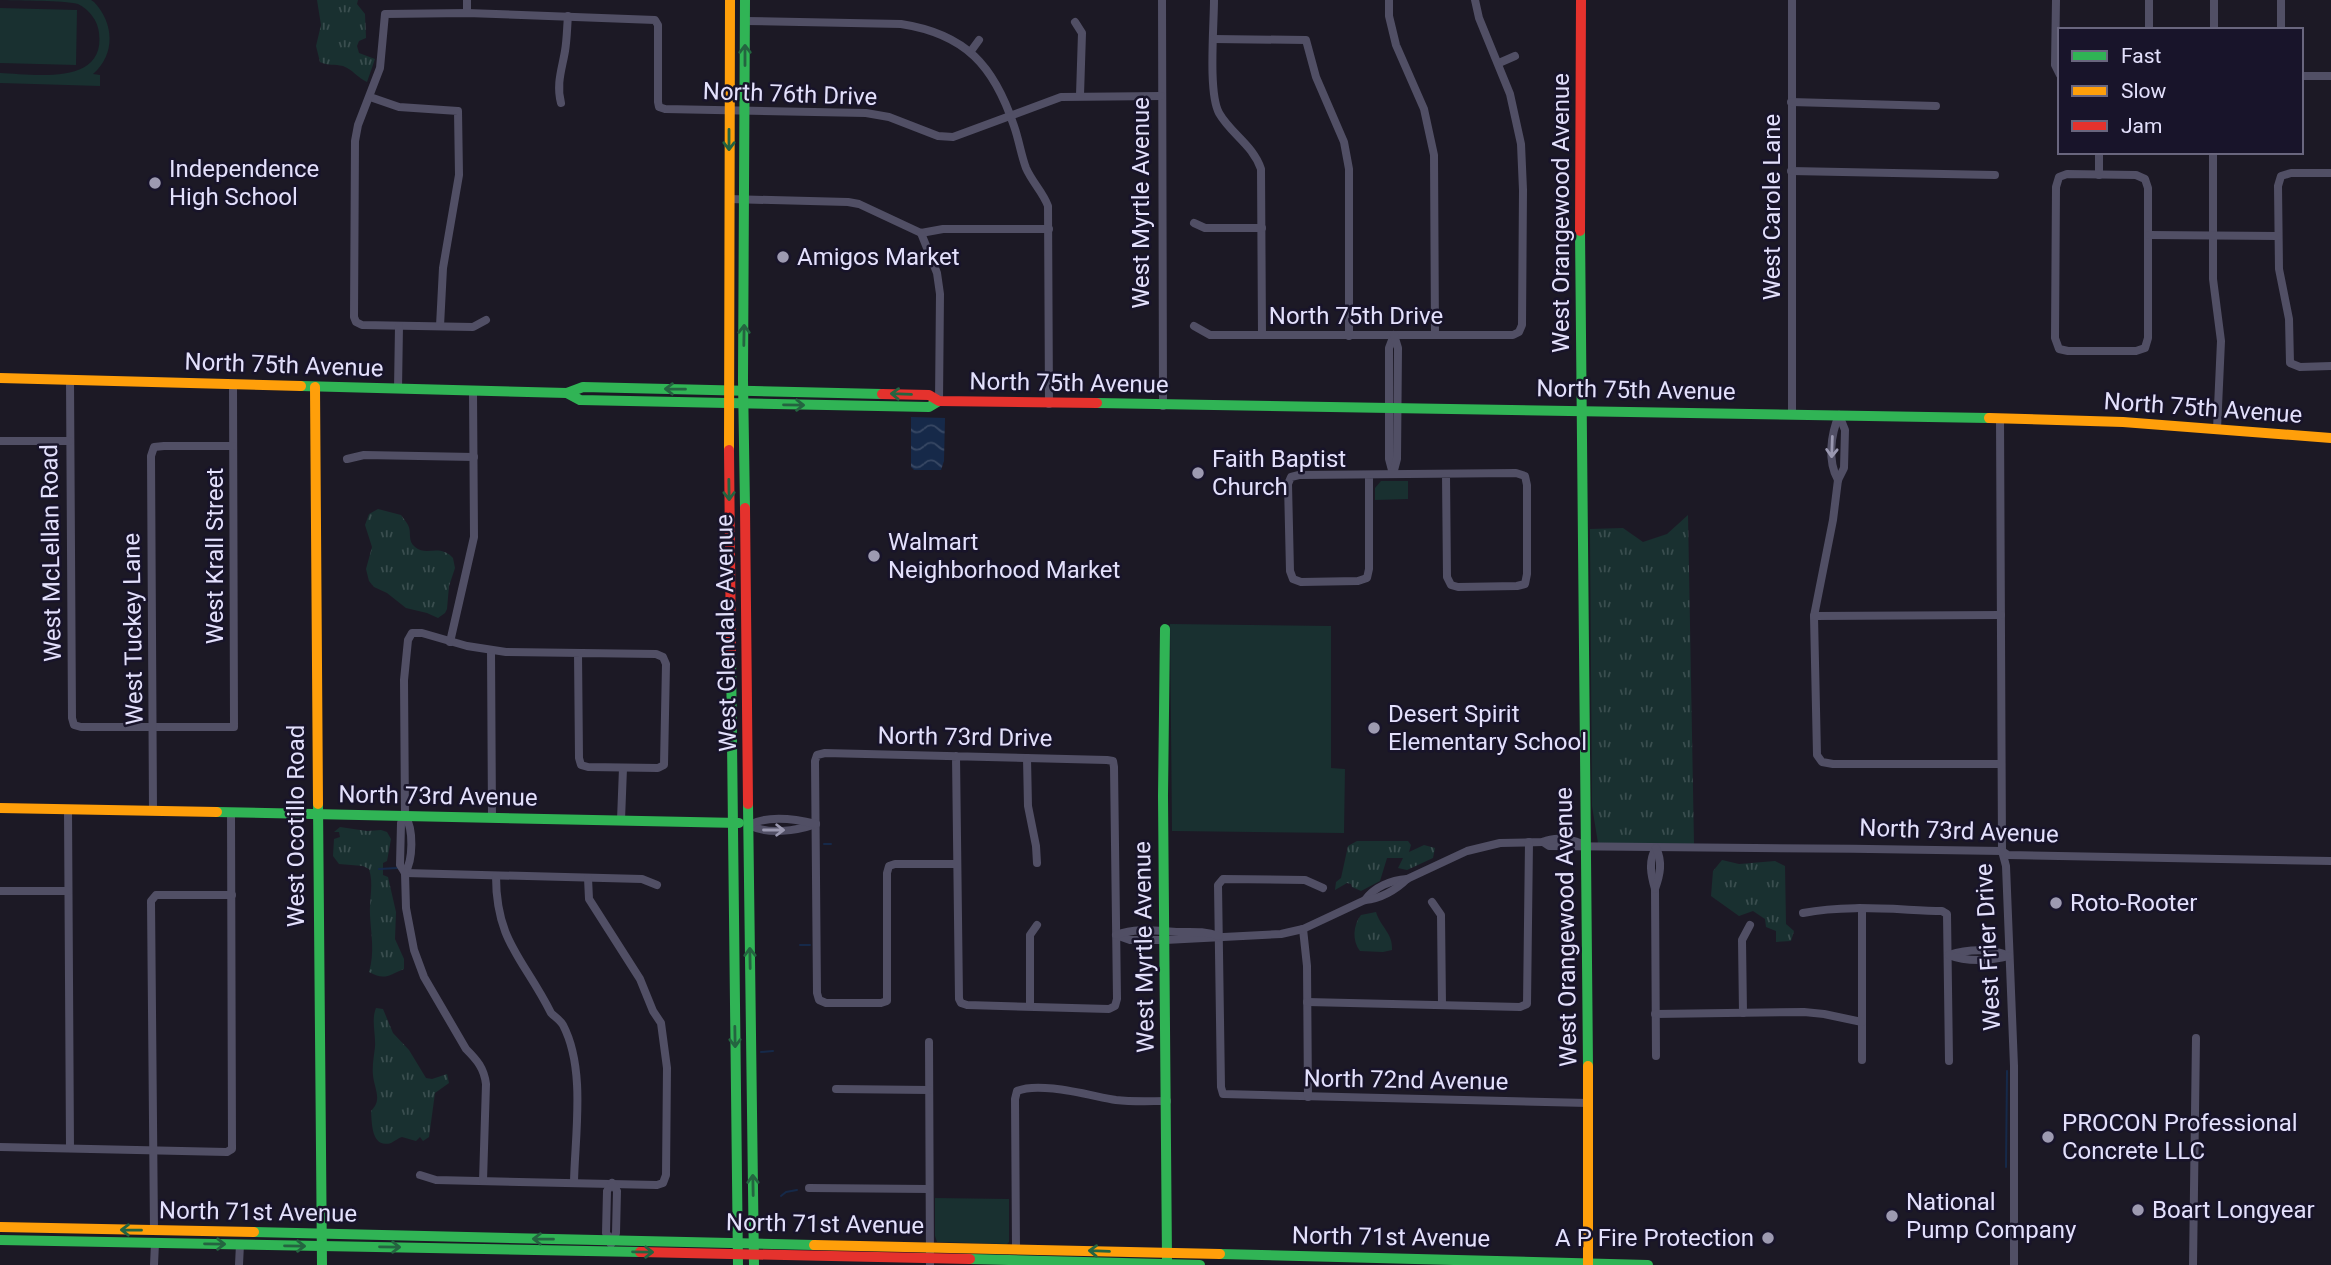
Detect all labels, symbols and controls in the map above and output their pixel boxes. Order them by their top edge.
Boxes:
legend [2058,28,2303,154]
one-way arrow [738,44,752,67]
text: Fast [2121,44,2162,68]
street label: West Orangewood Avenue [1547,73,1575,353]
street label: North 76th Drive [702,77,878,111]
text: Slow [2121,79,2167,103]
street label: West Myrtle Avenue [1127,97,1155,309]
street label: West Carole Lane [1758,114,1786,300]
text: Jam [2121,114,2162,138]
one-way arrow [722,128,736,151]
place label: Independence High School [169,155,319,211]
marker: Independence High School [147,175,163,191]
place label: Amigos Market [797,243,960,271]
marker: Amigos Market [775,249,791,265]
street label: North 75th Drive [1269,302,1443,330]
one-way arrow [737,324,751,347]
street label: North 75th Avenue [184,348,384,382]
street label: North 75th Avenue [969,367,1169,399]
street label: North 75th Avenue [1536,374,1736,406]
one-way arrow [664,382,687,396]
one-way arrow [890,387,913,400]
street label: North 75th Avenue [2103,387,2303,429]
one-way arrow [783,398,806,412]
one-way arrow [1826,436,1839,459]
street label: West McLellan Road [35,444,67,662]
place label: Faith Baptist Church [1212,445,1346,501]
marker: Faith Baptist Church [1190,465,1206,481]
street label: West Krall Street [201,468,229,644]
one-way arrow [723,478,736,501]
street label: West Glendale Avenue [710,514,742,752]
place label: Walmart Neighborhood Market [888,528,1121,584]
street label: West Tuckey Lane [117,533,149,725]
marker: Walmart Neighborhood Market [866,548,882,564]
place label: Desert Spirit Elementary School [1388,700,1587,756]
marker: Desert Spirit Elementary School [1366,720,1382,736]
street label: North 73rd Drive [877,721,1053,753]
street label: West Ocotillo Road [282,725,310,927]
street label: North 73rd Avenue [338,780,538,812]
street label: West Orangewood Avenue [1550,787,1582,1067]
street label: North 73rd Avenue [1859,814,2059,848]
one-way arrow [762,823,785,837]
street label: West Myrtle Avenue [1128,841,1160,1053]
street label: West Frier Drive [1970,863,2006,1031]
place label: Roto-Rooter [2070,889,2197,917]
marker: Roto-Rooter [2048,895,2064,911]
one-way arrow [744,947,757,970]
one-way arrow [729,1026,742,1049]
street label: North 72nd Avenue [1303,1064,1509,1096]
place label: PROCON Professional Concrete LLC [2062,1109,2298,1165]
marker: PROCON Professional Concrete LLC [2040,1129,2056,1145]
one-way arrow [746,1174,760,1197]
place label: National Pump Company [1906,1188,2077,1244]
street label: North 71st Avenue [159,1196,357,1228]
place label: Boart Longyear [2152,1196,2315,1224]
marker: Boart Longyear [2130,1202,2146,1218]
street label: North 71st Avenue [726,1208,924,1240]
marker: National Pump Company [1884,1208,1900,1224]
street label: North 71st Avenue [1292,1221,1490,1253]
one-way arrow [120,1223,143,1237]
place label: A P Fire Protection [1555,1224,1754,1252]
marker: A P Fire Protection [1760,1230,1776,1246]
one-way arrow [532,1232,555,1245]
one-way arrow [203,1237,226,1251]
one-way arrow [283,1239,306,1252]
one-way arrow [378,1241,401,1254]
one-way arrow [631,1245,654,1259]
one-way arrow [1087,1245,1110,1258]

